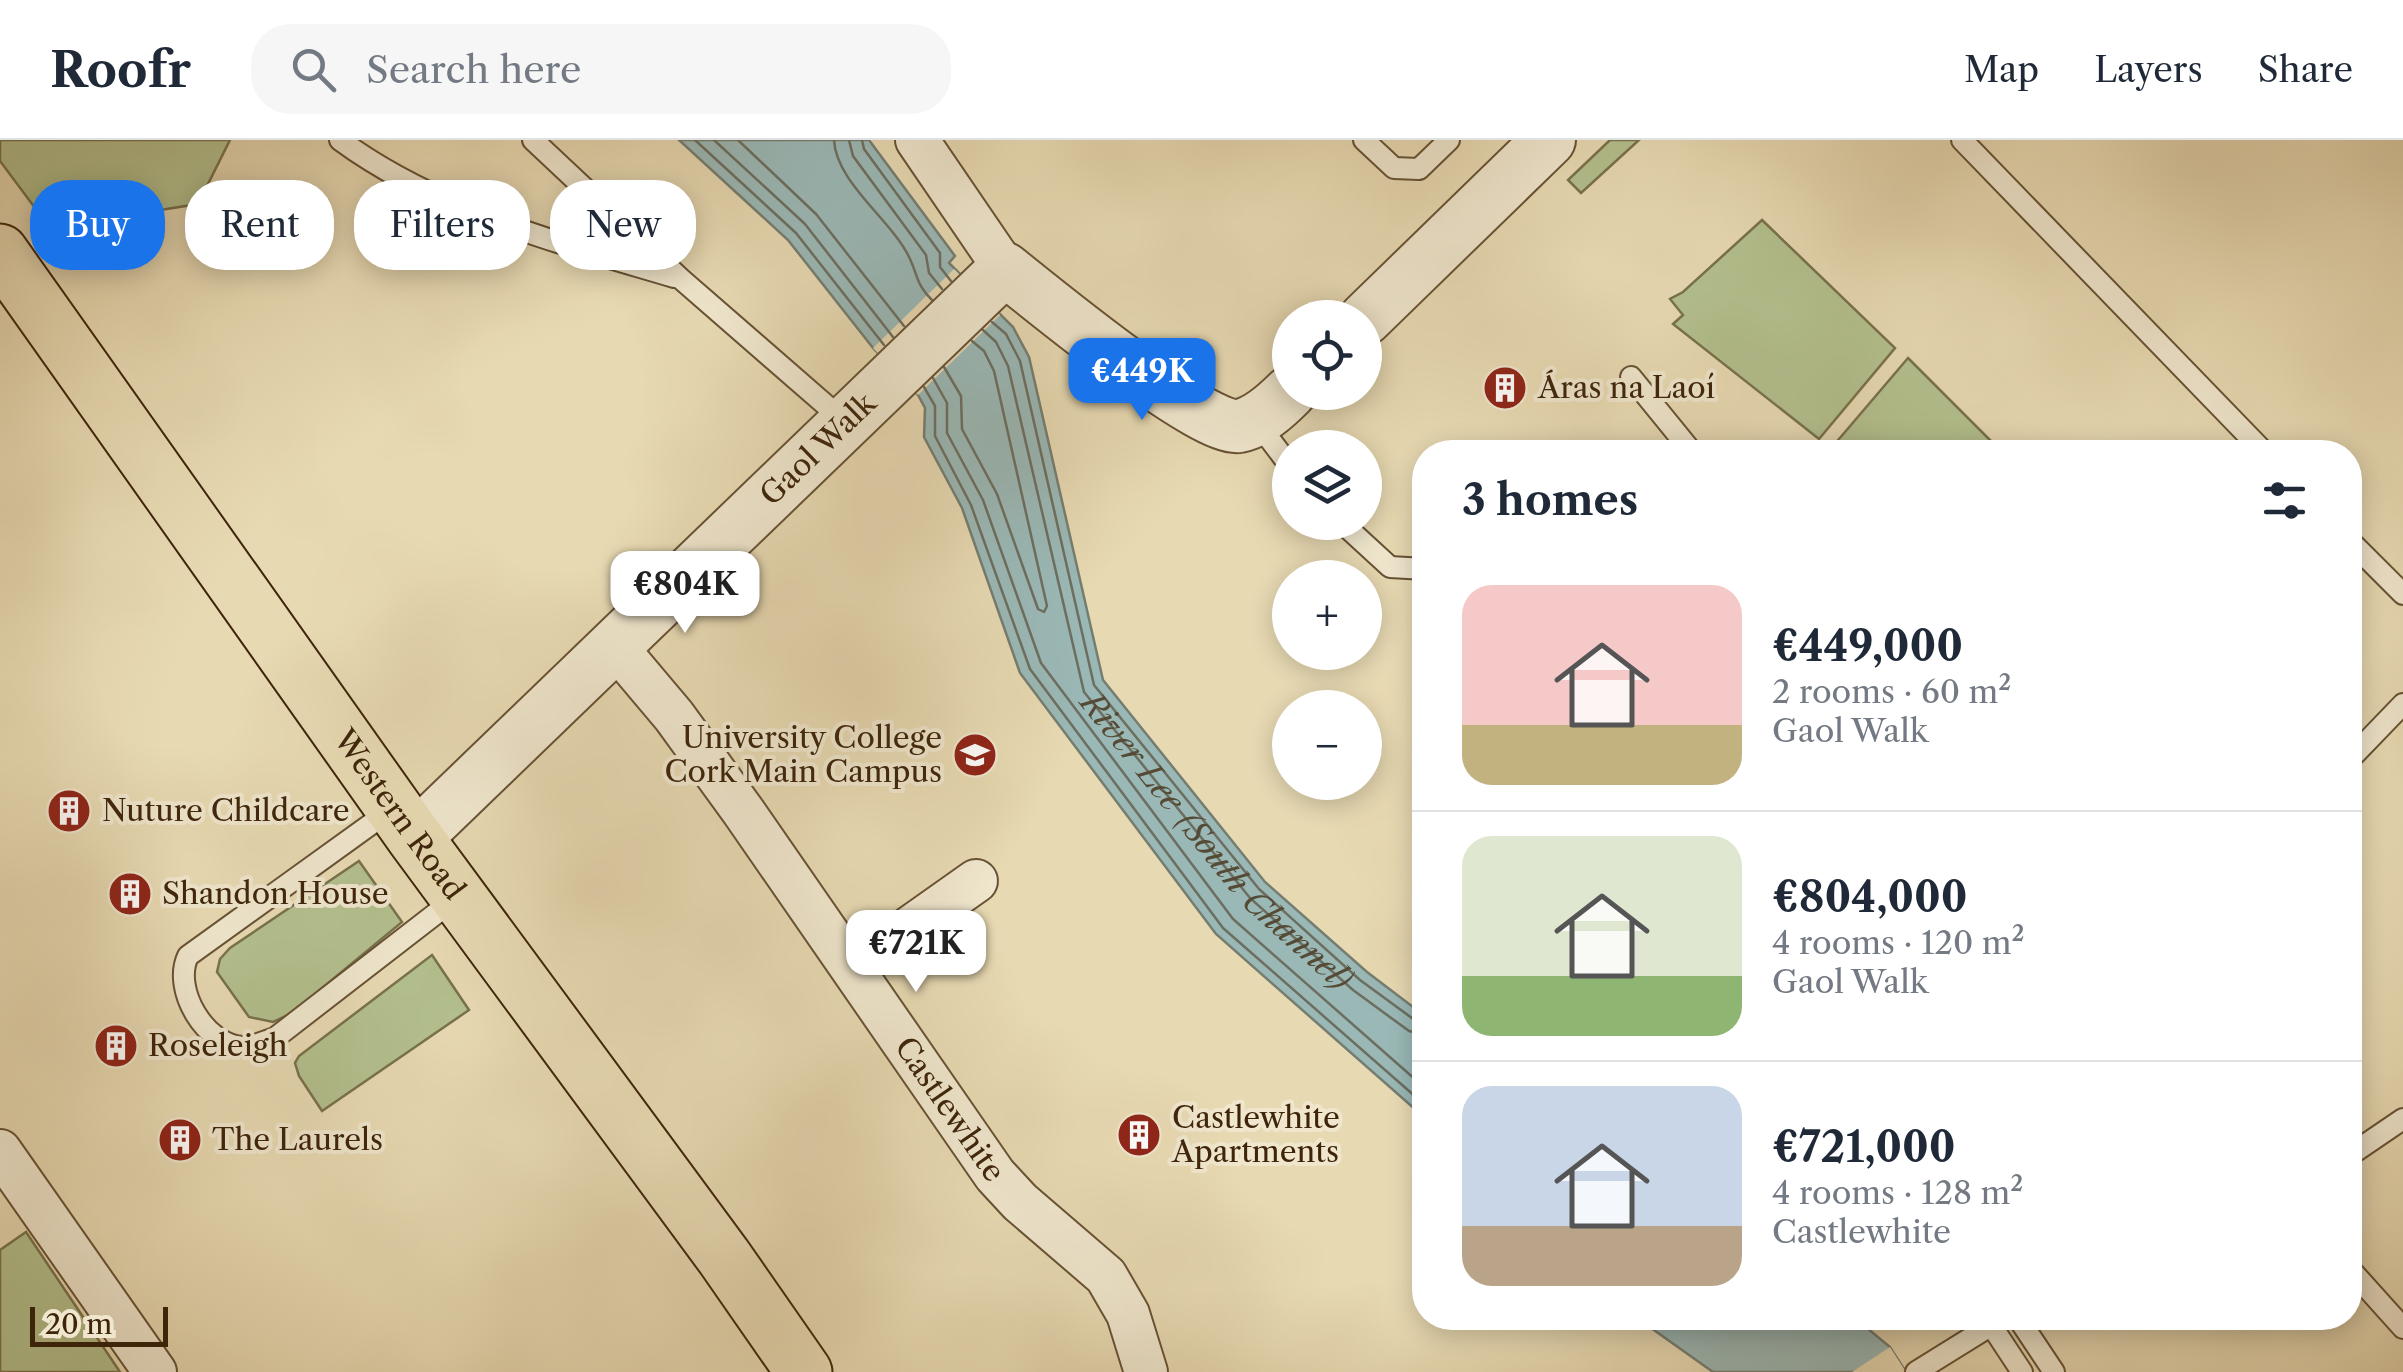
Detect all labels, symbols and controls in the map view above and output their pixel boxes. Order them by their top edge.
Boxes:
search box [251,24,951,114]
text: Roofr [50,40,191,99]
icon: search [286,42,341,97]
text: Search here [366,46,581,93]
text: Map [1964,48,2039,91]
text: Layers [2094,48,2203,91]
text: Share [2258,48,2353,91]
chip: Buy [30,180,165,270]
chip: Rent [185,180,334,270]
chip: Filters [354,180,530,270]
chip: New [550,180,696,270]
map controls [1272,300,1382,800]
button: locate [1272,300,1382,410]
pin: €449K [1072,338,1212,423]
text: €449K [1091,351,1193,390]
building icon: Áras na Laoí [1482,365,1528,411]
place label: Áras na Laoí [1537,369,1715,406]
street label: Gaol Walk [752,384,884,513]
button: layers [1272,430,1382,540]
icon: filters [2257,473,2312,528]
text: 3 homes [1462,474,1638,526]
pin: €804K [615,551,755,636]
button: + [1272,560,1382,670]
text: €804K [633,564,737,603]
text: €449,000 [1772,620,1963,672]
icon: home [1542,625,1662,745]
text: 2 rooms · 60 m² [1772,672,2011,711]
water label: River Lee (South Channel) [1071,682,1361,1000]
button: − [1272,690,1382,800]
text: Gaol Walk [1772,711,1928,750]
place label: University College Cork Main Campus [664,719,942,790]
street label: Western Road [325,721,473,907]
school or university icon: University College Cork Main Campus [952,732,998,778]
building icon: Nuture Childcare [46,788,92,834]
place label: Nuture Childcare [102,792,350,829]
building icon: Shandon House [107,871,153,917]
text: €804,000 [1772,871,1968,923]
place label: Shandon House [162,875,389,912]
icon: home [1542,876,1662,996]
pin: €721K [846,910,986,995]
text: €721K [868,923,964,962]
text: 4 rooms · 120 m² [1772,923,2025,962]
text: Gaol Walk [1772,962,1928,1001]
building icon: Roseleigh [93,1023,139,1069]
place label: Roseleigh [148,1027,288,1064]
street label: Castlewhite [887,1030,1013,1189]
place label: Castlewhite Apartments [1171,1099,1340,1170]
building icon: Castlewhite Apartments [1116,1112,1162,1158]
building icon: The Laurels [157,1117,203,1163]
place label: The Laurels [212,1121,383,1158]
text: €721,000 [1772,1121,1956,1173]
icon: home [1542,1126,1662,1246]
text: 4 rooms · 128 m² [1772,1173,2023,1212]
text: Castlewhite [1772,1212,1951,1251]
scale bar [30,1302,168,1346]
text: 20 m [45,1307,112,1341]

